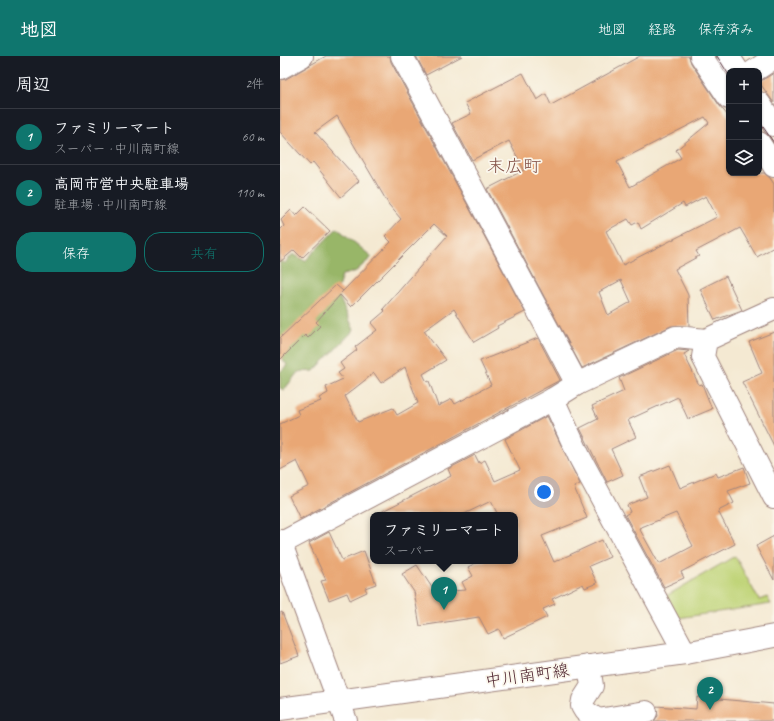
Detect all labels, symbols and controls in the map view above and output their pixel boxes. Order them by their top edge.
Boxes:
text: 地図 [20,18,58,42]
text: 地図 [598,21,626,38]
text: 経路 [648,21,676,38]
text: 保存済み [698,21,754,38]
map controls [726,68,762,176]
button: + [726,68,762,104]
text: 周辺 [16,74,50,95]
text: 2件 [245,76,264,92]
button: − [726,104,762,140]
text: ファミリーマート [54,119,175,138]
text: 1 [26,129,32,145]
text: 60 m [242,129,264,145]
button: layers [726,140,762,176]
text: スーパー · 中川南町線 [54,141,179,157]
district label: 末広町 [487,155,541,177]
text: 高岡市営中央駐車場 [54,175,189,194]
text: 2 [26,185,32,201]
text: 110 m [236,185,264,201]
text: 駐車場 · 中川南町線 [54,197,167,213]
button: 保存 [16,232,136,272]
button: 共有 [144,232,264,272]
your location [534,482,554,502]
popup [370,512,518,564]
text: ファミリーマート [384,521,504,540]
text: スーパー [384,543,435,559]
pin: 1 [431,577,457,610]
street label: 中川南町線 [484,659,571,692]
pin: 2 [697,677,723,710]

